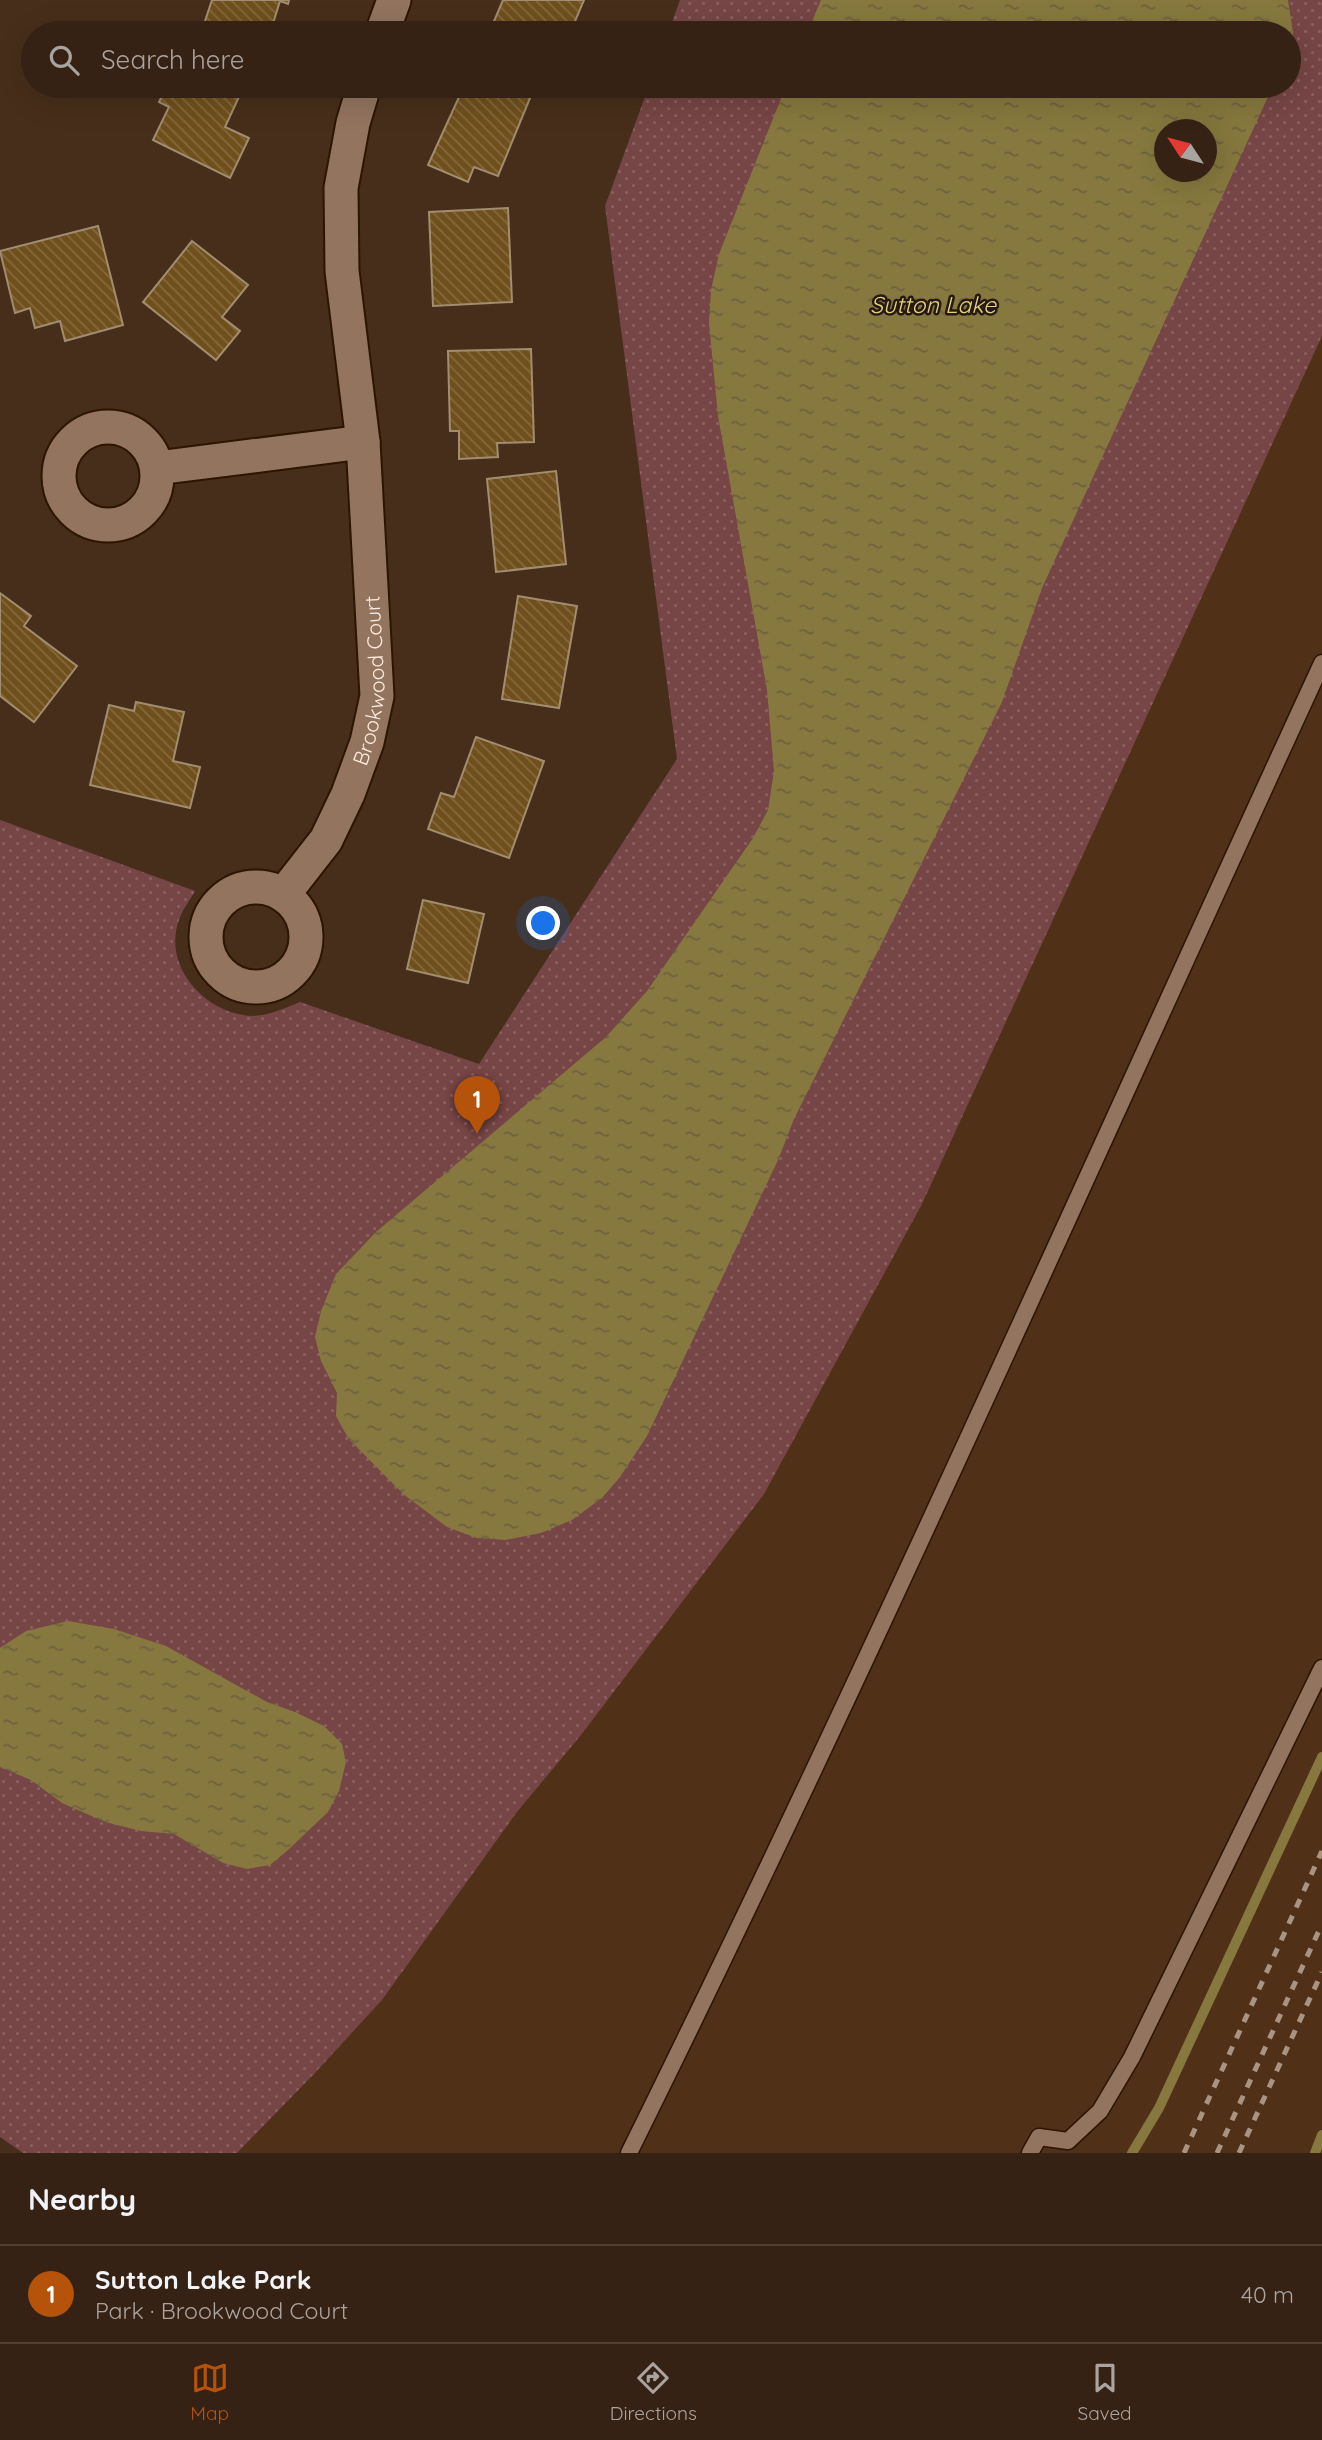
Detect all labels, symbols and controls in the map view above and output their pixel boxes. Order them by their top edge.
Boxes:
search box [21,21,1301,98]
icon: search [45,41,83,79]
text: Search here [101,43,245,76]
north arrow [1154,119,1217,182]
water label: Sutton Lake [870,290,997,319]
street label: Brookwood Court [347,595,390,769]
your location [526,906,560,940]
pin: 1 [454,1076,500,1134]
text: Nearby [28,2180,136,2218]
text: Sutton Lake Park [95,2263,312,2296]
text: 1 [47,2280,55,2309]
text: 40 m [1241,2280,1294,2309]
text: Park · Brookwood Court [95,2296,348,2325]
tab: Map [190,2359,229,2425]
tab: Directions [610,2359,697,2425]
tab: Saved [1077,2359,1132,2425]

